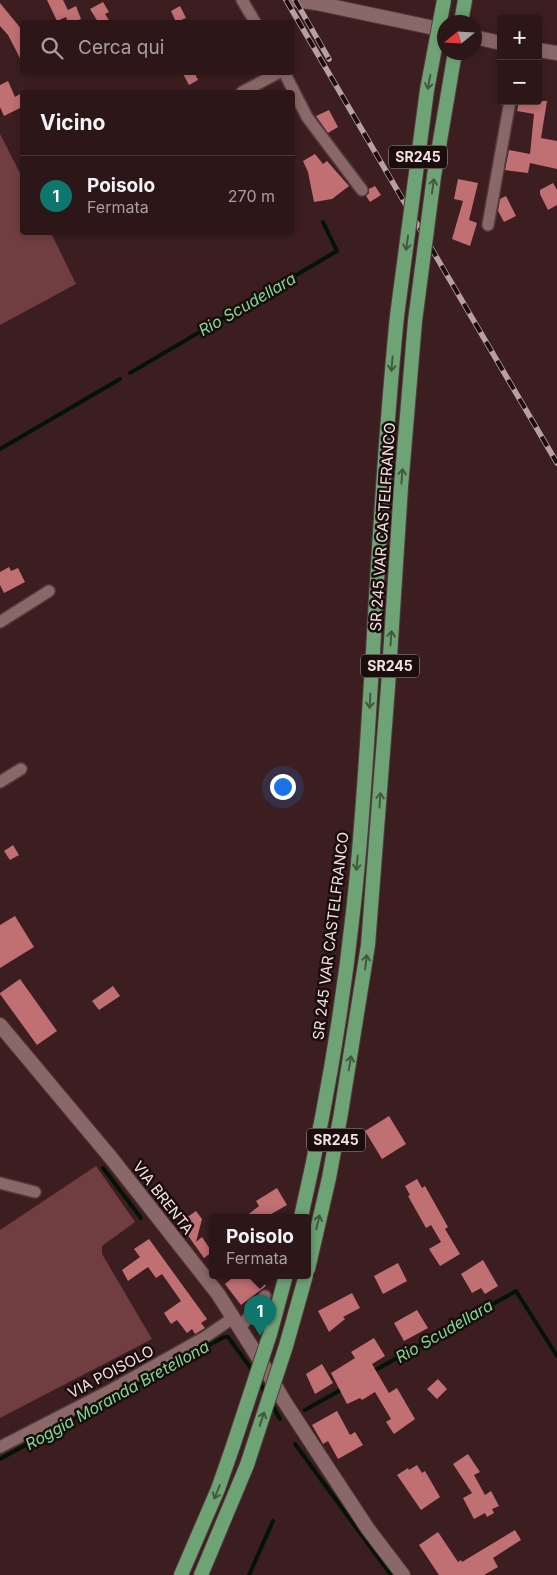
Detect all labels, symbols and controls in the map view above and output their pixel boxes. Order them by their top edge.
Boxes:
north arrow [437,15,482,60]
map controls [497,15,542,105]
button: + [497,15,542,60]
search box [20,20,295,75]
icon: search [38,34,66,62]
text: Cerca qui [78,36,164,59]
button: − [497,60,542,105]
one-way arrow [424,74,433,90]
text: Vicino [40,110,105,135]
road number: SR245 [389,146,447,168]
text: Poisolo [87,174,155,197]
one-way arrow [428,178,438,194]
text: 1 [53,186,59,206]
text: 270 m [228,186,275,206]
text: Fermata [87,197,149,217]
one-way arrow [402,235,412,251]
water label: Rio Scudellara [195,268,299,340]
one-way arrow [387,356,397,372]
street label: SR 245 VAR CASTELFRANCO [366,422,399,632]
one-way arrow [397,468,407,484]
one-way arrow [387,630,396,646]
road number: SR245 [361,654,419,678]
one-way arrow [365,693,374,709]
your location [270,774,296,800]
one-way arrow [375,793,385,809]
street label: SR 245 VAR CASTELFRANCO [308,831,353,1041]
one-way arrow [353,855,362,871]
one-way arrow [361,955,371,971]
one-way arrow [345,1055,355,1071]
road number: SR245 [307,1128,365,1152]
street label: VIA BRENTA [129,1157,198,1238]
popup [209,1214,311,1279]
one-way arrow [314,1214,324,1230]
text: Poisolo [226,1225,294,1248]
text: Fermata [226,1248,288,1268]
pin: 1 [244,1295,276,1336]
water label: Rio Scudellara [392,1295,496,1367]
water label: Roggia Moranda Bretellona [22,1336,213,1454]
street label: VIA POISOLO [65,1341,157,1402]
one-way arrow [258,1411,267,1427]
one-way arrow [212,1484,221,1499]

